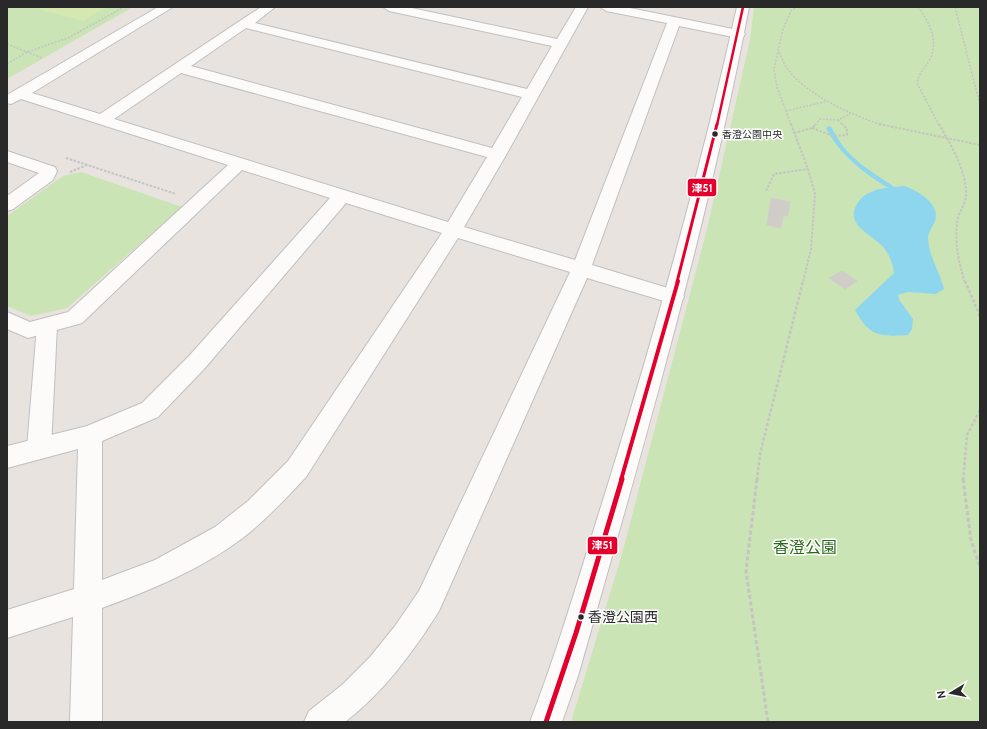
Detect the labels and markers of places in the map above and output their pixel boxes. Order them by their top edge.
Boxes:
place label: 香澄公園中央 [722,128,783,141]
marker: 香澄公園中央 [710,129,720,139]
place label: 香澄公園西 [588,608,658,626]
marker: 香澄公園西 [576,612,586,622]

